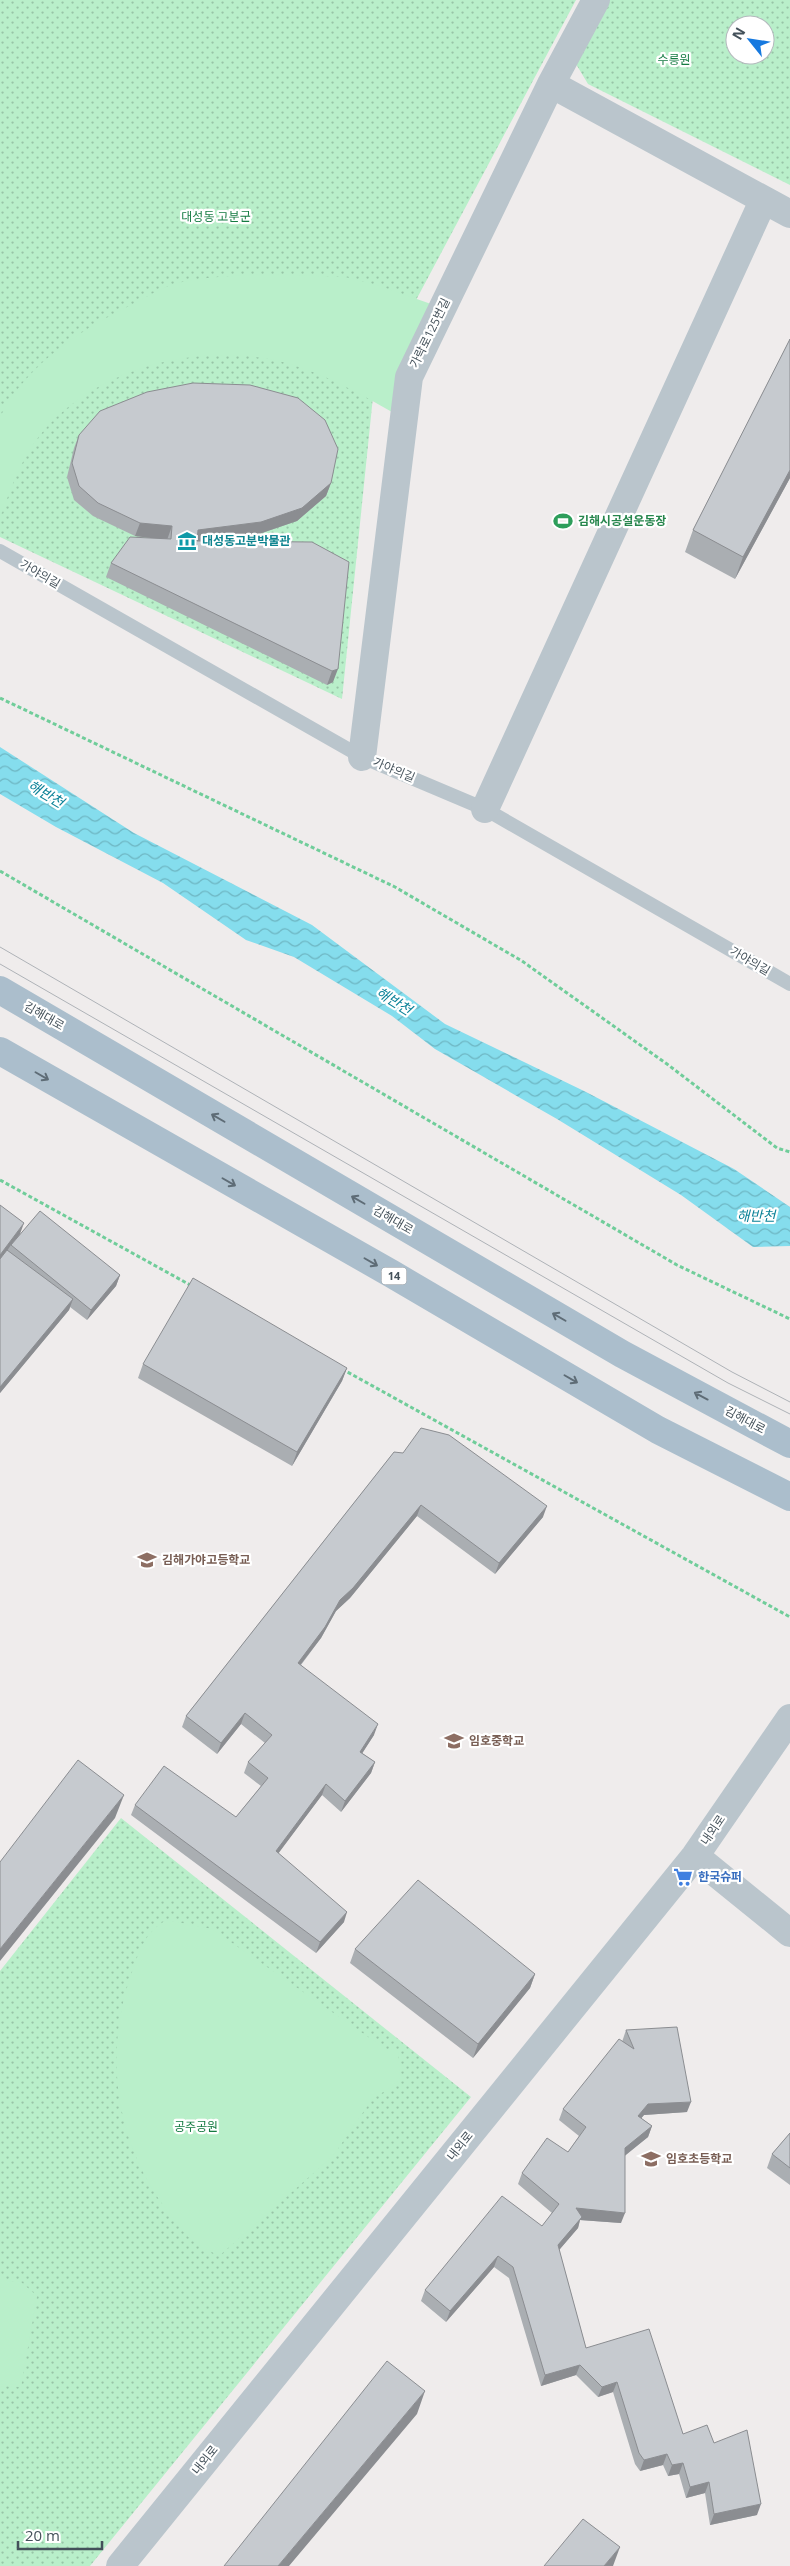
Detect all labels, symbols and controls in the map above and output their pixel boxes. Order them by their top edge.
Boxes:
north arrow [725,15,775,65]
text: N [727,24,749,43]
park label: 수릉원 [657,51,691,68]
park label: 대성동 고분군 [181,208,251,225]
street label: 가락로125번길 [405,295,454,371]
sports icon: 김해시공설운동장 [552,510,574,532]
place label: 김해시공설운동장 [578,512,666,529]
museum icon: 대성동고분박물관 [176,530,198,552]
place label: 대성동고분박물관 [202,532,290,549]
street label: 가야의길 [17,555,64,592]
street label: 가야의길 [371,753,418,786]
water label: 해반천 [25,775,69,812]
street label: 가야의길 [727,942,774,979]
water label: 해반천 [373,982,417,1019]
street label: 김해대로 [21,997,68,1034]
one-way arrow [35,1071,49,1081]
one-way arrow [211,1112,226,1122]
one-way arrow [222,1177,236,1187]
one-way arrow [352,1194,366,1204]
street label: 김해대로 [370,1201,417,1238]
water label: 해반천 [737,1206,776,1225]
one-way arrow [363,1257,378,1267]
road number: 14 [382,1268,406,1284]
one-way arrow [552,1311,567,1321]
one-way arrow [564,1374,579,1384]
one-way arrow [694,1391,709,1400]
street label: 김해대로 [722,1402,769,1437]
school or university icon: 김해가야고등학교 [136,1549,158,1571]
place label: 김해가야고등학교 [162,1551,250,1568]
school or university icon: 임호중학교 [443,1730,465,1752]
place label: 임호중학교 [469,1732,524,1749]
street label: 내외로 [696,1811,729,1848]
supermarket icon: 한국슈퍼 [672,1866,694,1888]
place label: 한국슈퍼 [698,1868,742,1885]
park label: 공주공원 [174,2118,218,2135]
street label: 내외로 [443,2127,477,2164]
school or university icon: 임호초등학교 [640,2148,662,2170]
place label: 임호초등학교 [666,2150,732,2167]
street label: 내외로 [188,2441,222,2478]
scale bar [18,2518,101,2550]
text: 20 m [25,2525,60,2545]

